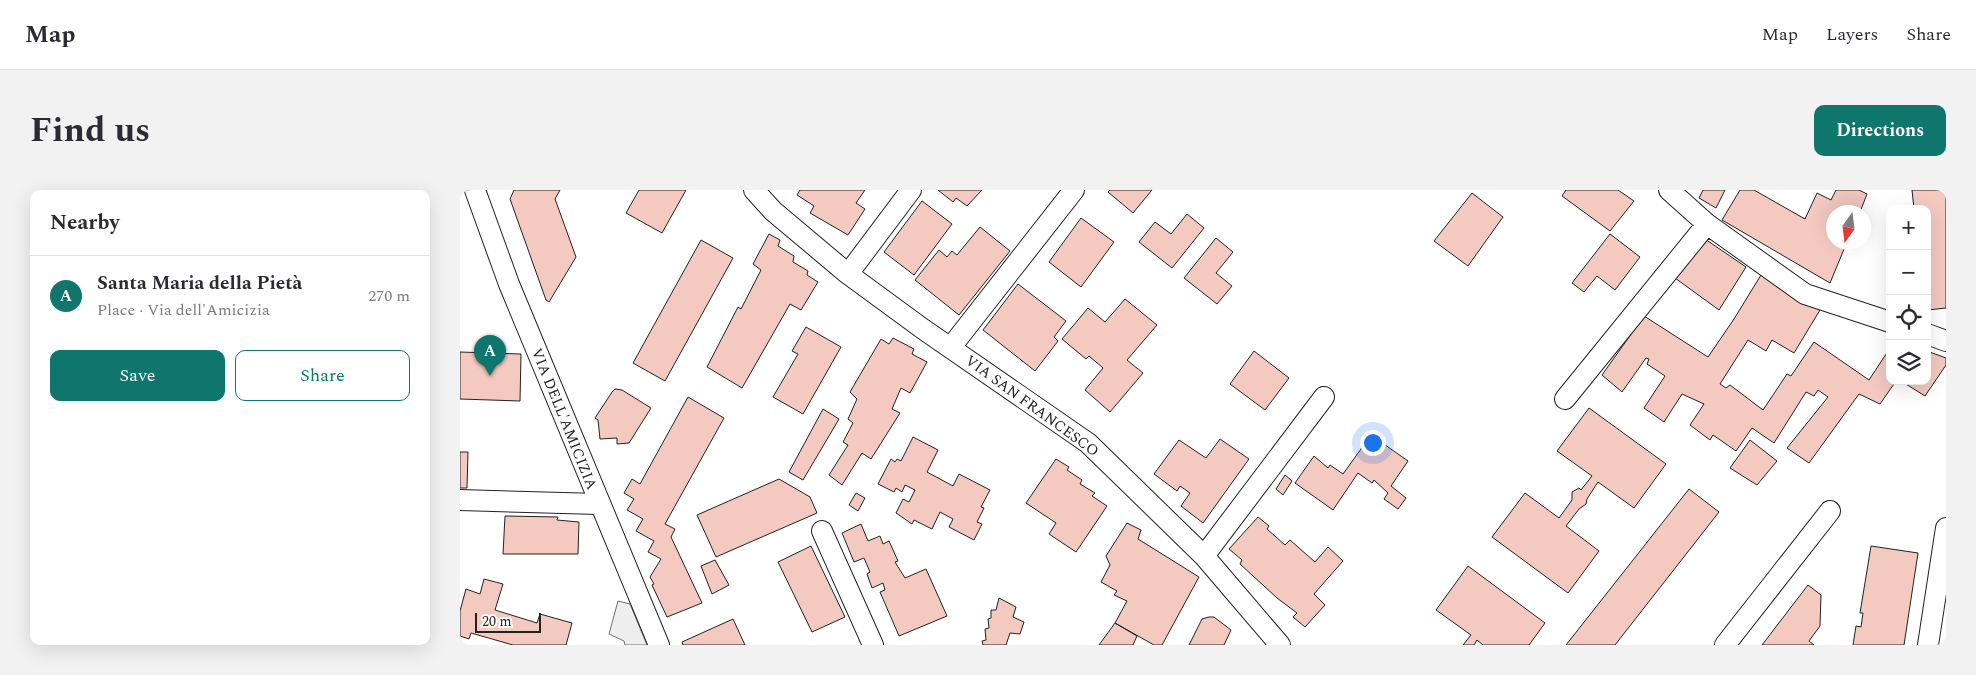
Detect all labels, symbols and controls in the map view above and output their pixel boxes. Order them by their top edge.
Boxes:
text: Map [25,17,75,53]
text: Map [1762,21,1798,48]
text: Layers [1826,21,1878,48]
text: Share [1906,21,1951,48]
text: Find us [30,104,150,157]
button: Directions [1814,105,1946,156]
north arrow [1826,205,1871,250]
map controls [1886,205,1931,385]
button: + [1886,205,1931,250]
text: Nearby [50,207,120,239]
button: − [1886,250,1931,295]
text: Santa Maria della Pietà [97,269,302,298]
text: A [60,284,72,308]
text: 270 m [368,284,410,308]
button: locate [1886,295,1931,340]
text: Place · Via dell'Amicizia [97,298,270,322]
pin: A [474,335,506,376]
button: layers [1886,340,1931,385]
street label: VIA DELL'AMICIZIA [525,345,603,493]
street label: VIA SAN FRANCESCO [960,349,1104,463]
button: Save [50,350,225,401]
button: Share [235,350,410,401]
your location [1360,430,1386,456]
scale bar [475,610,541,633]
text: 20 m [482,611,512,632]

